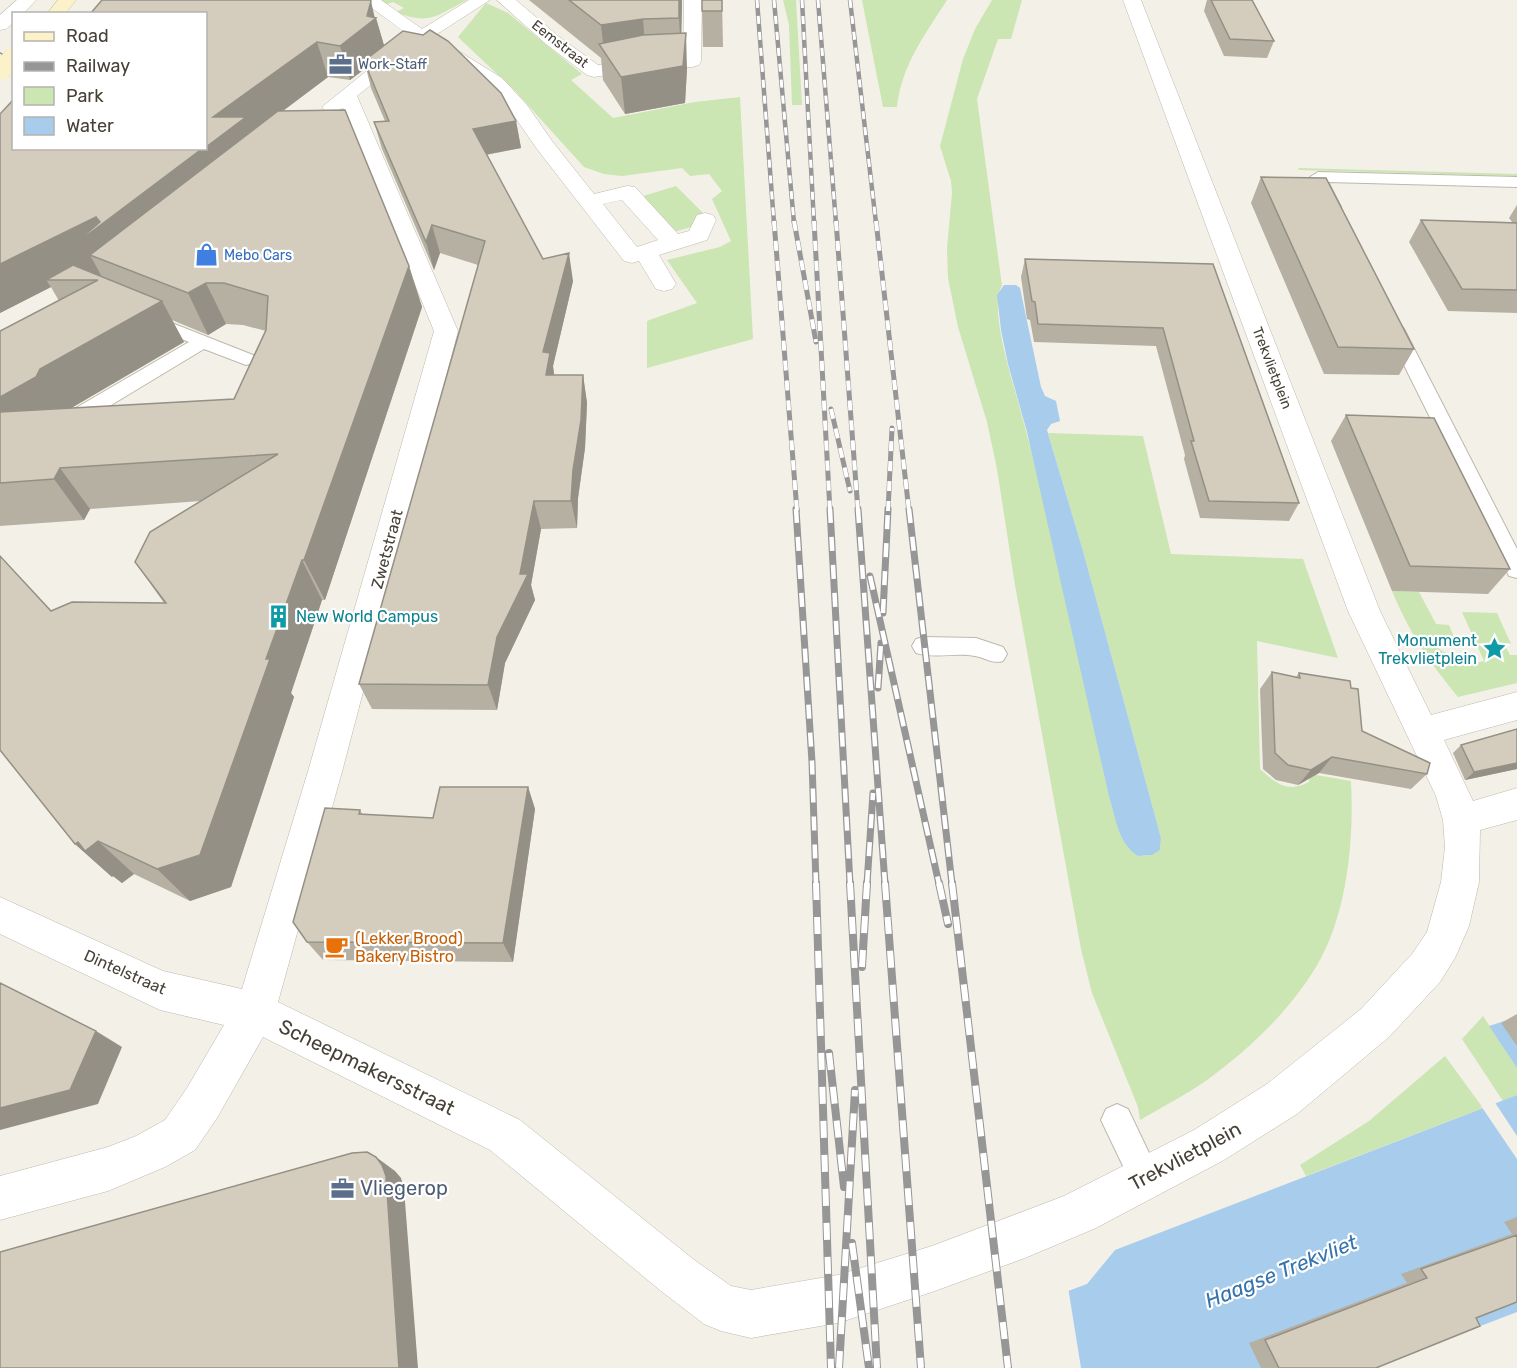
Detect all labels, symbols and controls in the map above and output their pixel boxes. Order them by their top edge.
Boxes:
legend [12,12,207,150]
street label: Eemstraat [528,17,592,72]
text: Road [66,25,109,47]
office icon: Work-Staff [327,51,353,77]
text: Railway [66,55,130,77]
place label: Work-Staff [358,56,427,73]
text: Park [66,85,104,107]
text: Water [66,115,114,137]
shop icon: Mebo Cars [193,242,219,268]
place label: Mebo Cars [224,247,292,264]
street label: Trekvlietplein [1249,325,1295,411]
street label: Zwetstraat [367,507,407,591]
building icon: New World Campus [265,603,291,629]
place label: New World Campus [296,607,438,626]
place label: Monument Trekvlietplein [1378,631,1477,668]
place icon: Monument Trekvlietplein [1482,636,1508,662]
place label: (Lekker Brood) Bakery Bistro [355,929,463,966]
cafe icon: (Lekker Brood) Bakery Bistro [324,934,350,960]
street label: Dintelstraat [81,945,169,999]
street label: Scheepmakersstraat [275,1014,459,1120]
street label: Trekvlietplein [1125,1116,1245,1196]
office icon: Vliegerop [329,1175,355,1201]
place label: Vliegerop [360,1176,448,1200]
water label: Haagse Trekvliet [1201,1229,1362,1313]

